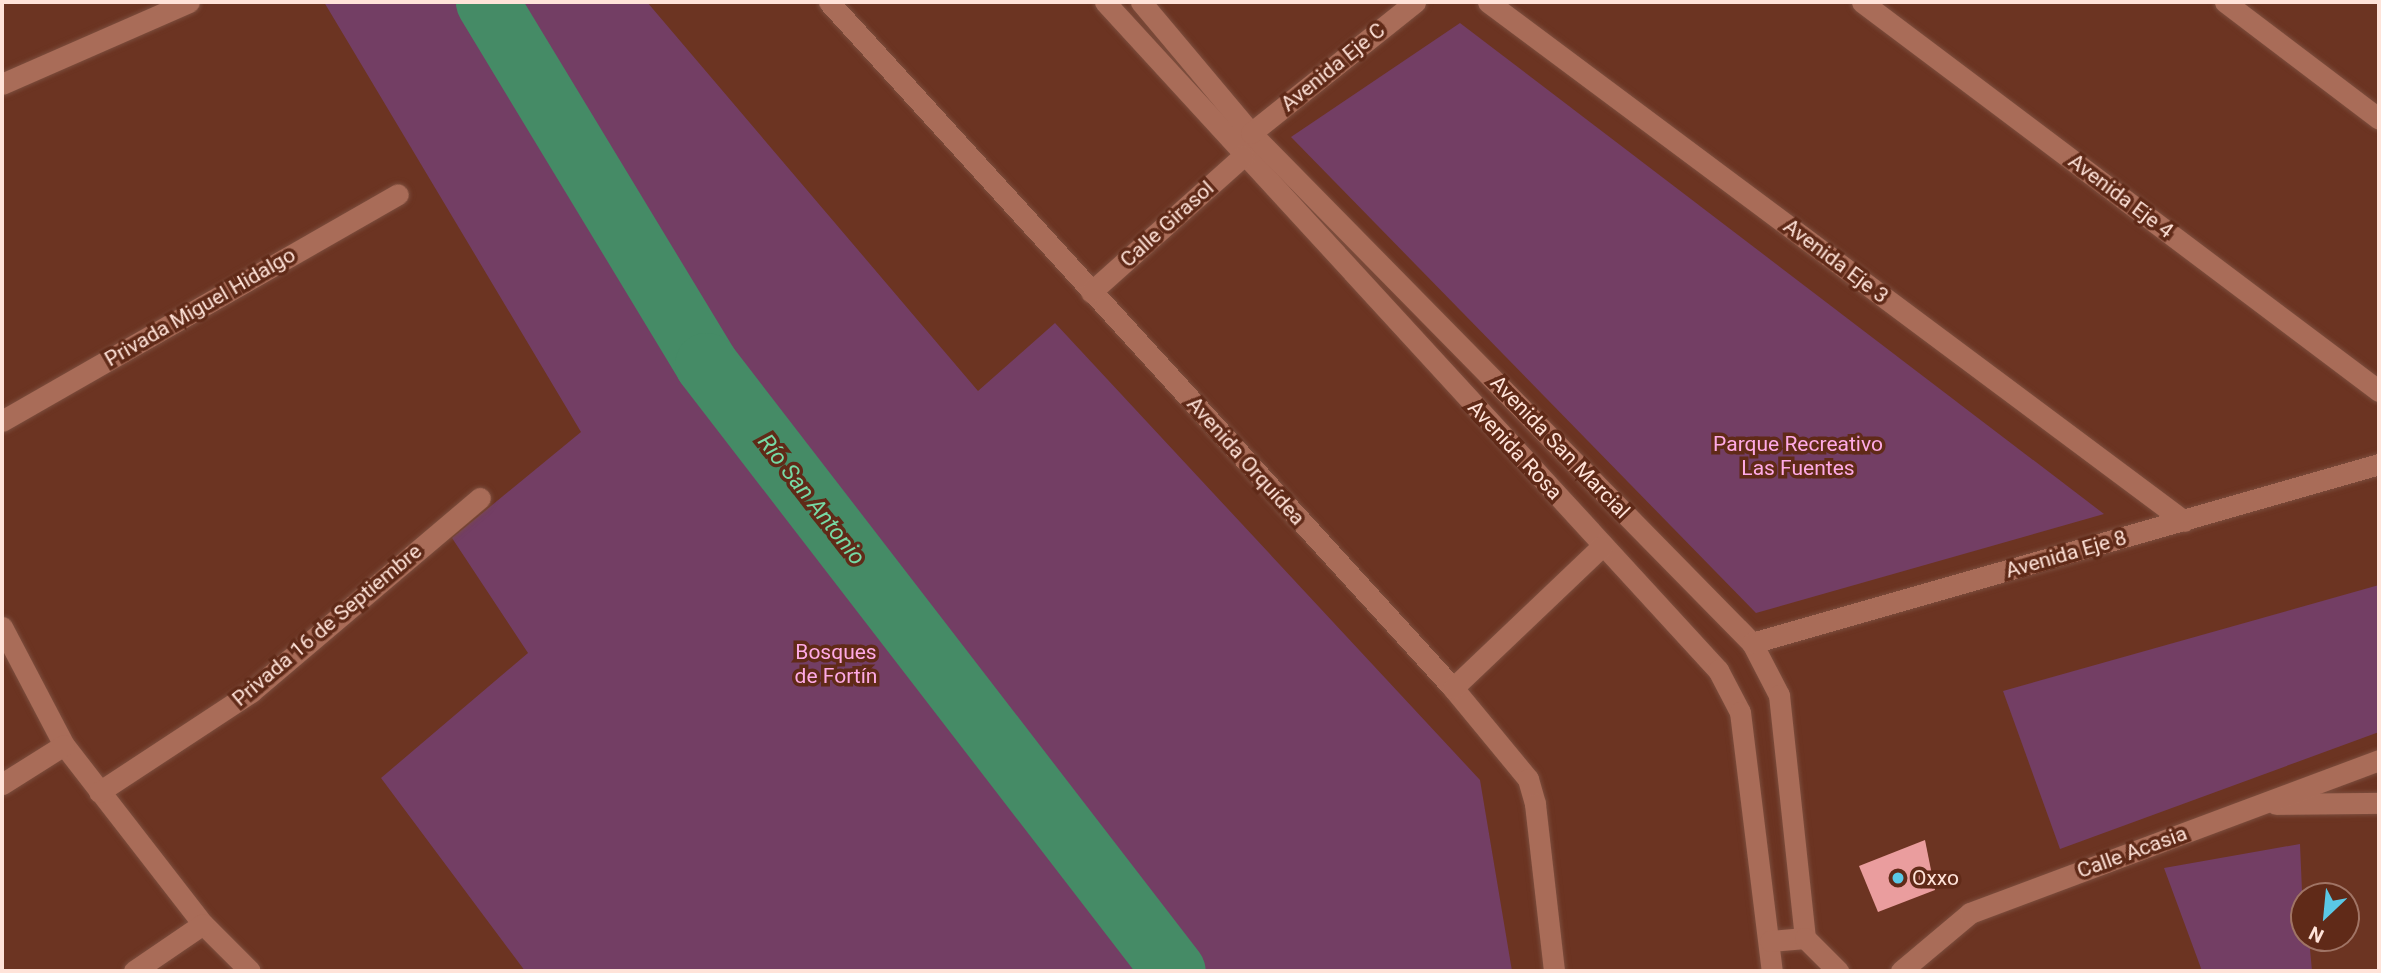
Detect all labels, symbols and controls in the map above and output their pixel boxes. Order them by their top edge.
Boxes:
street label: Avenida Eje C [1276,17,1390,117]
street label: Avenida Eje 4 [2064,148,2178,244]
street label: Calle Girasol [1115,175,1219,273]
street label: Avenida Eje 3 [1779,213,1893,309]
street label: Privada Miguel Hidalgo [100,242,300,372]
street label: Avenida San Marcial [1485,370,1635,524]
street label: Avenida Orquídea [1182,392,1310,530]
street label: Avenida Rosa [1463,395,1567,505]
water label: Río San Antonio [751,429,871,571]
park label: Parque Recreativo Las Fuentes [1713,431,1883,481]
street label: Avenida Eje 8 [2003,525,2129,583]
street label: Privada 16 de Septiembre [227,538,427,712]
park label: Bosques de Fortín [795,639,877,689]
street label: Calle Acasia [2074,820,2190,884]
place label: Oxxo [1912,865,1959,891]
marker: Oxxo [1890,870,1906,886]
north arrow [2290,882,2360,952]
text: N [2305,921,2328,948]

